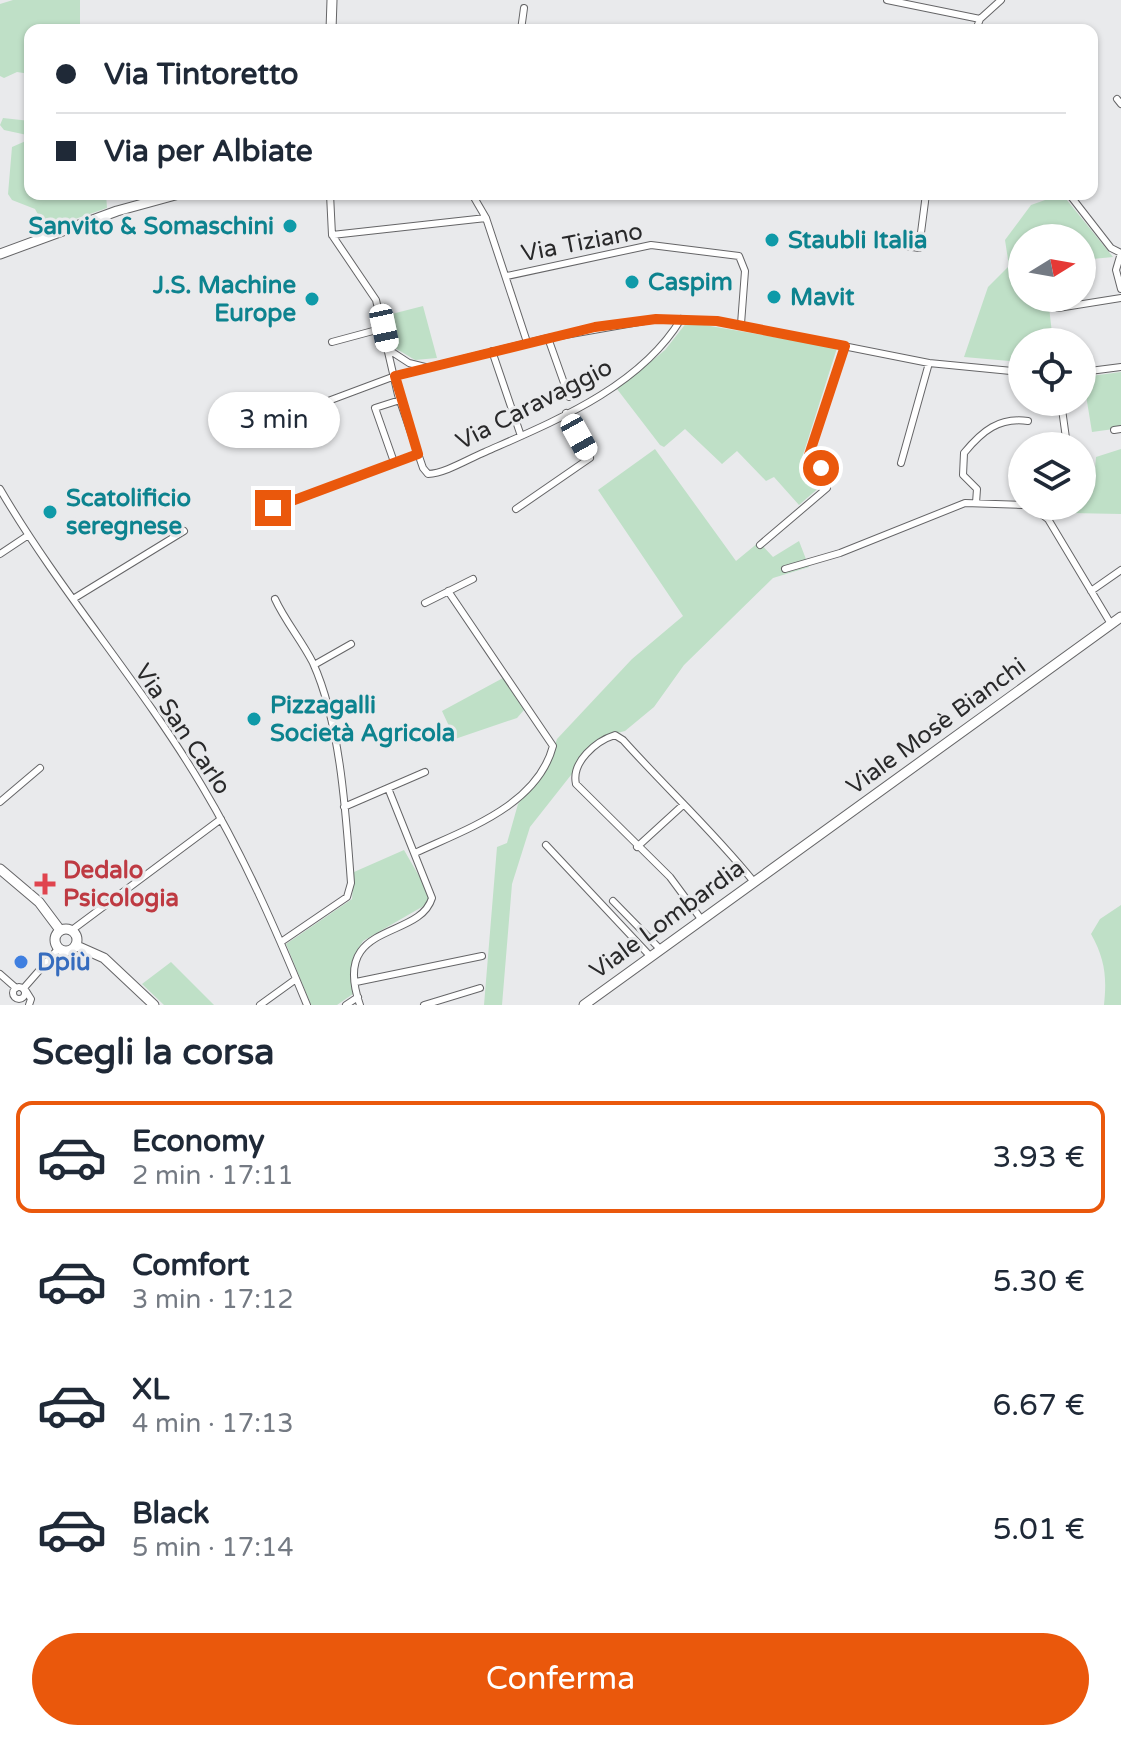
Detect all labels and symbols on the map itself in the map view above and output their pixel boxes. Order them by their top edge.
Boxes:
place label: Sanvito & Somaschini [29,212,274,241]
marker: Sanvito & Somaschini [281,217,299,235]
street label: Via Tiziano [519,217,645,268]
north arrow [1008,224,1096,312]
place label: Staubli Italia [788,226,927,255]
marker: Staubli Italia [763,231,781,249]
place label: Caspim [648,268,733,297]
place label: J.S. Machine Europe [152,271,296,328]
marker: Caspim [623,273,641,291]
place label: Mavit [790,283,855,312]
marker: Mavit [765,288,783,306]
marker: J.S. Machine Europe [303,290,321,308]
car [367,302,401,354]
street label: Via Caravaggio [451,353,617,456]
callout: 3 min [207,392,339,448]
car [557,410,601,464]
route start [803,450,839,486]
place label: Scatolificio seregnese [66,484,191,541]
route end [255,490,291,526]
marker: Scatolificio seregnese [41,503,59,521]
street label: Viale Mosè Bianchi [841,652,1032,801]
street label: Via San Carlo [128,659,237,800]
place label: Pizzagalli Società Agricola [270,691,455,748]
marker: Pizzagalli Società Agricola [245,710,263,728]
street label: Viale Lombardia [584,854,750,985]
place label: Dedalo Psicologia [63,856,179,913]
marker: Dedalo Psicologia [34,873,56,895]
place label: Dpiù [37,948,91,977]
marker: Dpiù [12,953,30,971]

